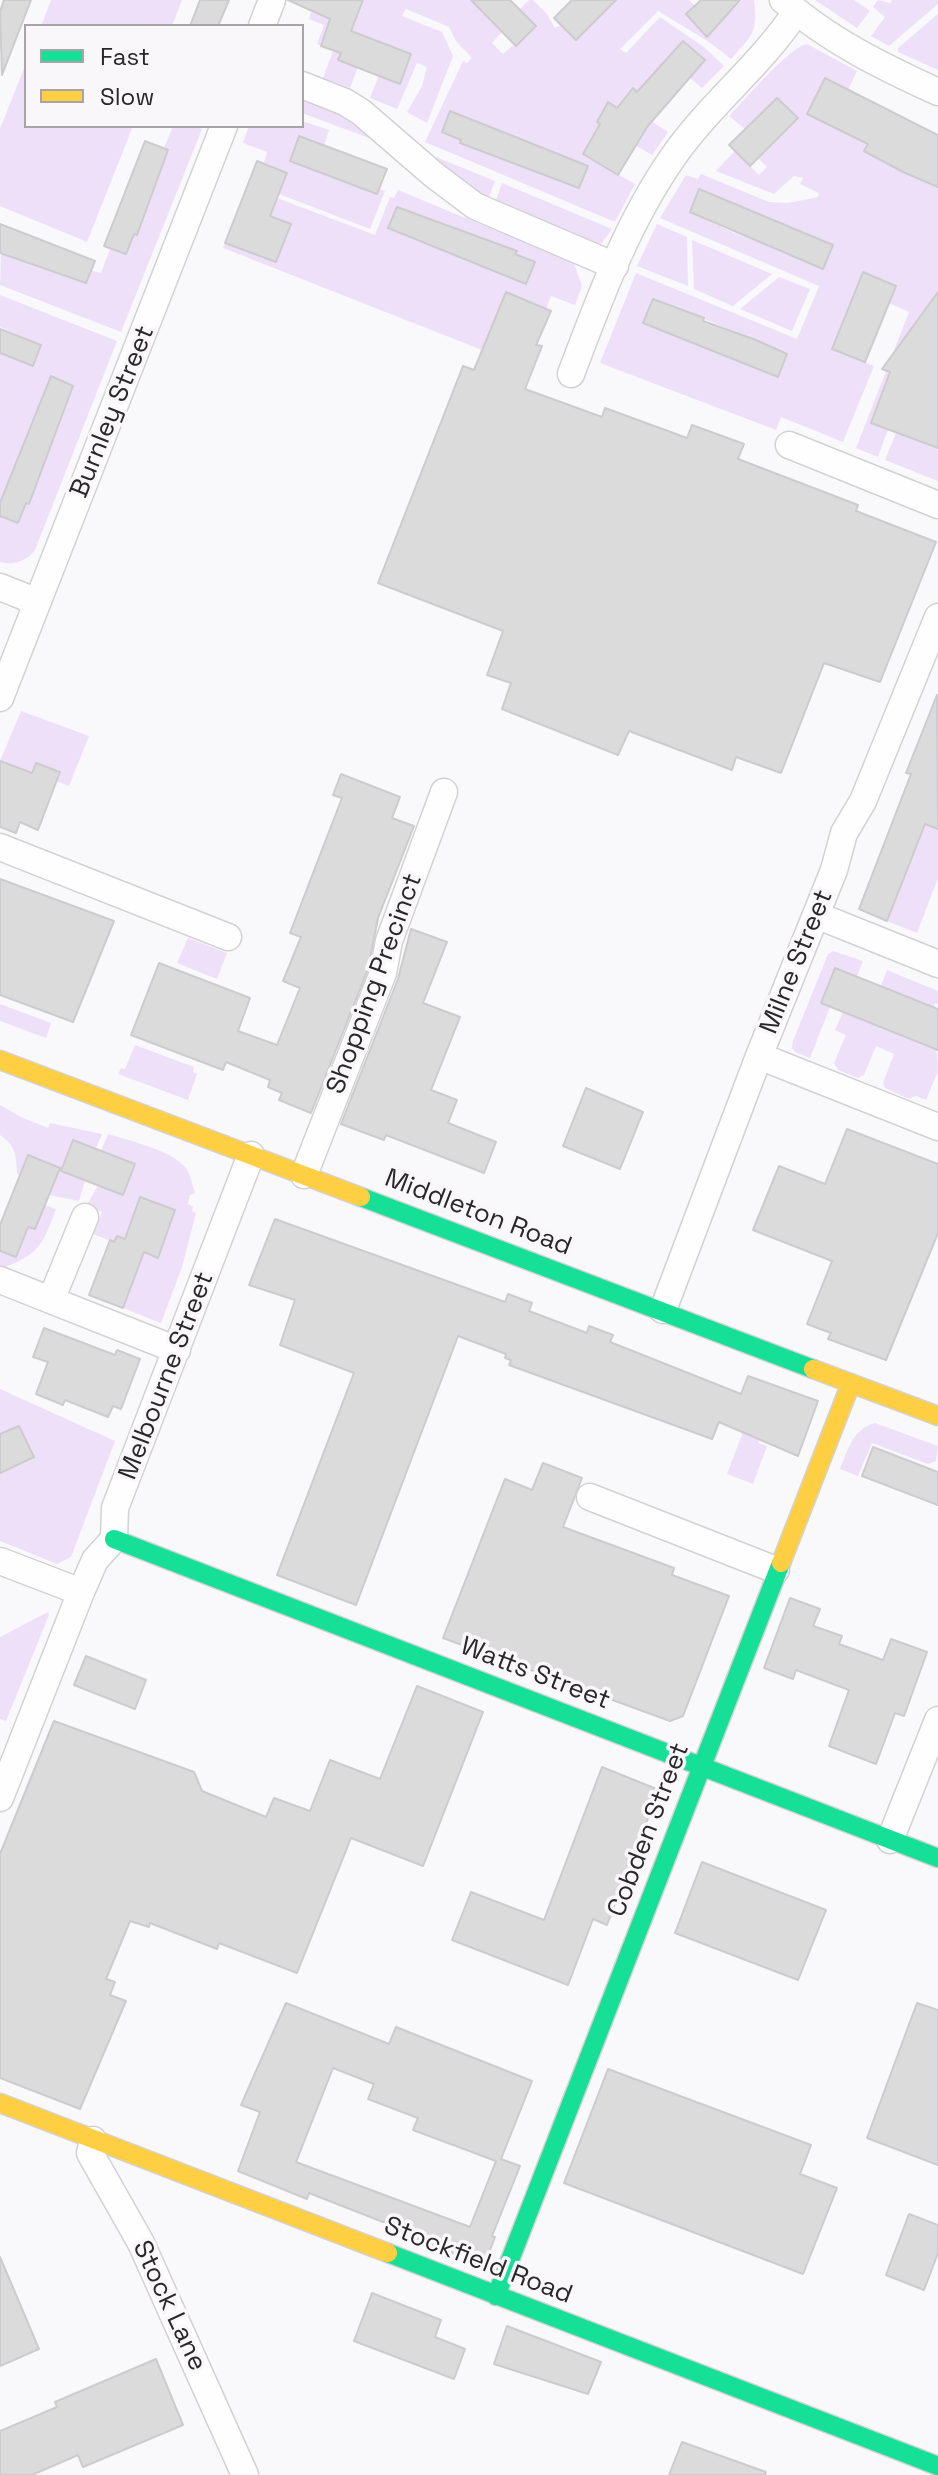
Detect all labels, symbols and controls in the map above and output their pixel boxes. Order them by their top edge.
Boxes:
legend [24,24,304,128]
text: Fast [100,41,150,72]
text: Slow [100,81,154,112]
street label: Burnley Street [64,321,162,503]
street label: Shopping Precinct [321,870,429,1098]
street label: Milne Street [754,885,840,1039]
street label: Middleton Road [380,1163,576,1263]
street label: Melbourne Street [113,1268,221,1484]
street label: Watts Street [456,1631,614,1717]
street label: Cobden Street [602,1739,696,1921]
street label: Stockfield Road [379,2211,577,2311]
street label: Stock Lane [125,2236,213,2376]

